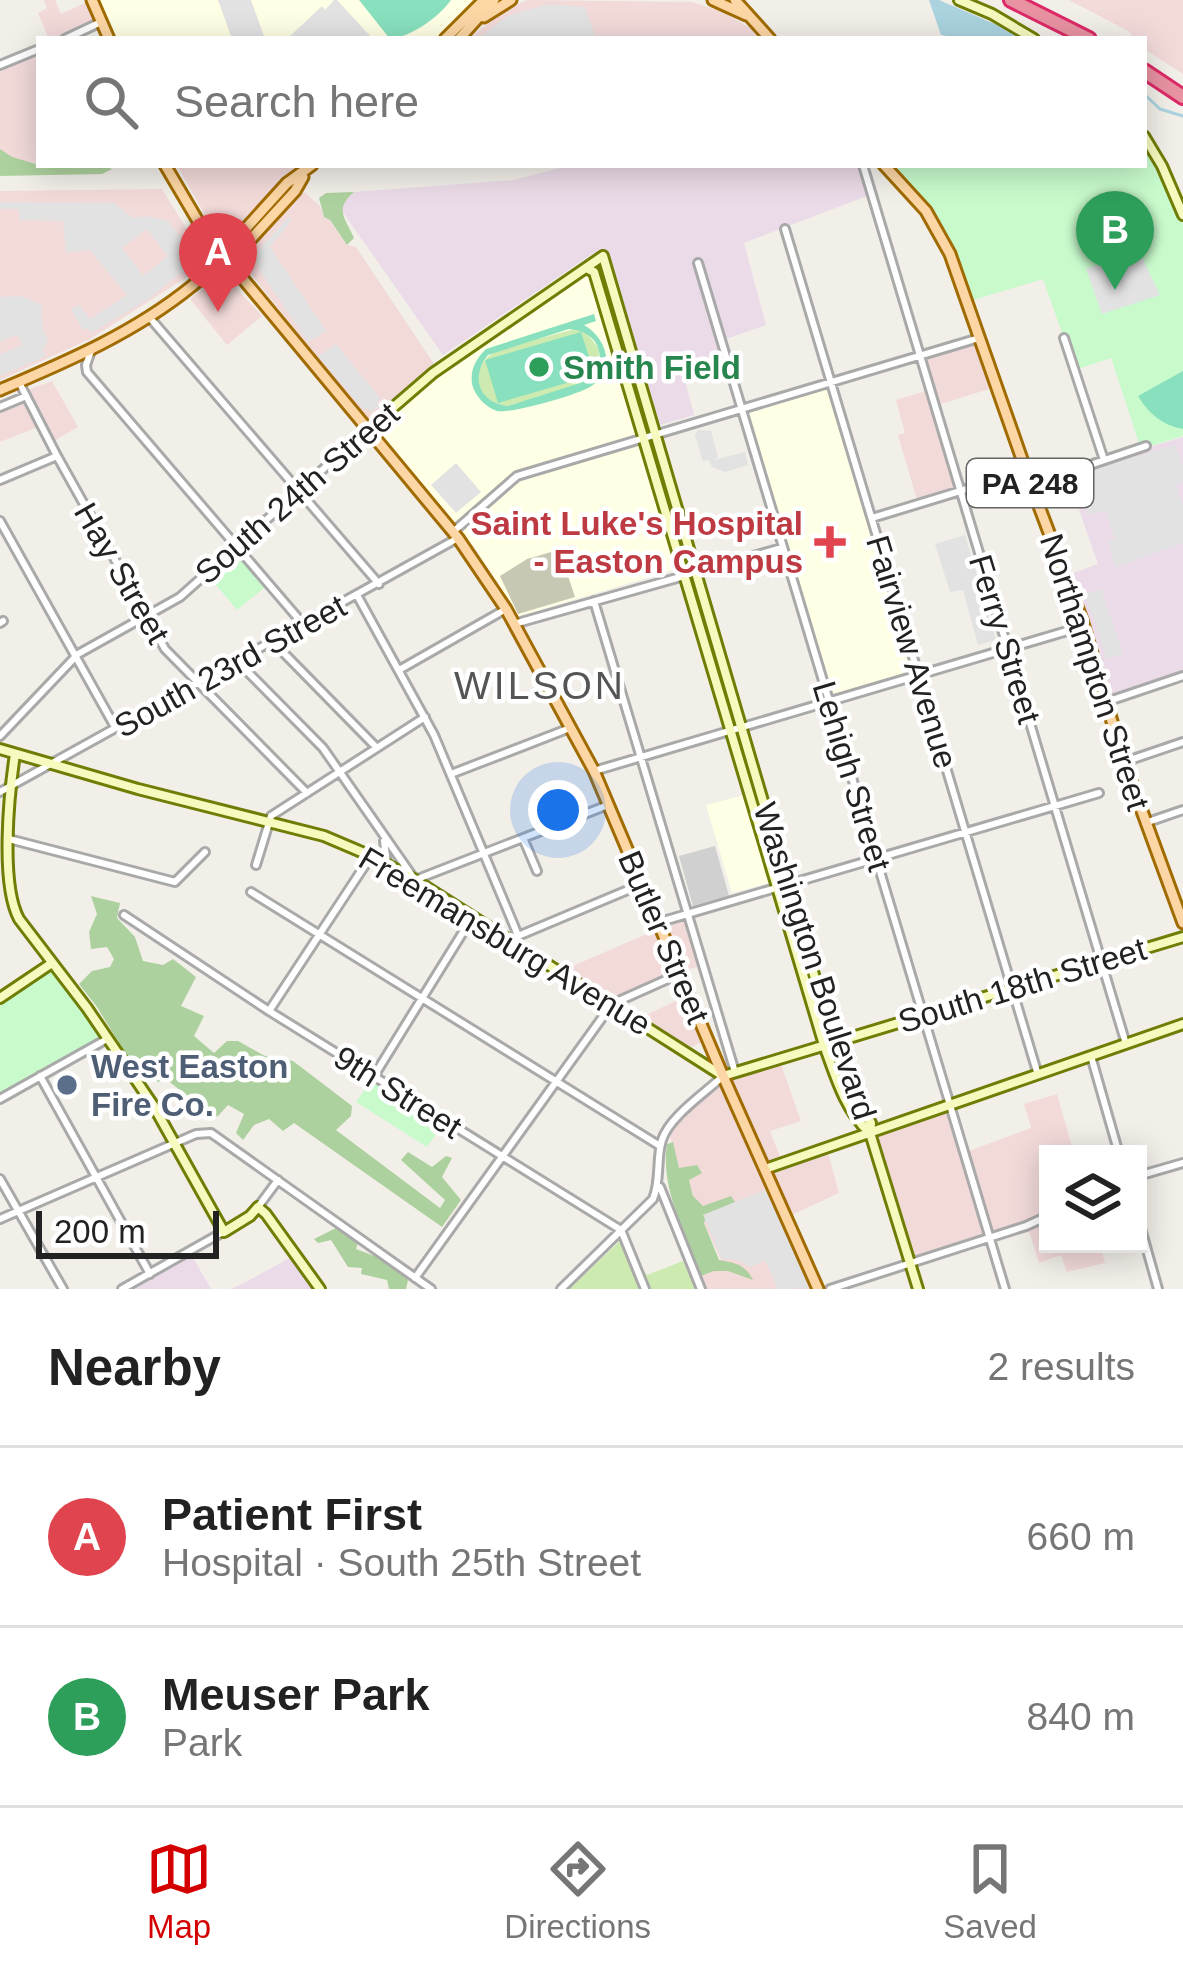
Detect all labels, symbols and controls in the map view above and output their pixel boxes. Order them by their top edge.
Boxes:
search box [36,36,1147,168]
icon: search [78,69,144,135]
text: Search here [174,76,419,127]
pin: B [1076,191,1154,290]
pin: A [179,213,257,312]
place label: Smith Field [563,349,741,386]
marker: Smith Field [526,354,552,380]
street label: South 24th Street [188,395,406,591]
road number: PA 248 [967,459,1093,507]
street label: Hay Street [67,496,177,650]
place label: Saint Luke's Hospital - Easton Campus [471,505,803,580]
marker: Saint Luke's Hospital - Easton Campus [814,526,846,558]
street label: Northampton Street [1033,529,1157,815]
street label: Fairview Avenue [859,531,965,773]
street label: Ferry Street [962,550,1048,728]
street label: South 23rd Street [108,587,352,745]
district label: WILSON [454,664,626,707]
street label: Lehigh Street [806,677,898,875]
your location [528,780,588,840]
street label: Washington Boulevard [746,798,884,1124]
street label: Freemansburg Avenue [353,839,657,1043]
street label: Butler Street [611,845,717,1029]
street label: South 18th Street [894,930,1150,1040]
street label: 9th Street [328,1038,468,1146]
place label: West Easton Fire Co. [91,1048,288,1123]
marker: West Easton Fire Co. [54,1072,80,1098]
map controls [1039,1145,1147,1253]
button: layers [1039,1145,1147,1253]
scale bar [36,1205,219,1258]
text: 200 m [54,1213,146,1250]
text: Nearby [48,1339,221,1396]
text: 2 results [988,1345,1135,1388]
text: Patient First [162,1489,422,1540]
text: A [73,1515,101,1558]
text: 660 m [1027,1515,1135,1558]
text: Hospital · South 25th Street [162,1541,641,1584]
text: Meuser Park [162,1669,430,1720]
text: B [73,1695,101,1738]
text: 840 m [1027,1695,1135,1738]
text: Park [162,1721,242,1764]
tab: Map [146,1836,212,1946]
tab: Directions [504,1836,651,1946]
tab: Saved [943,1836,1037,1946]

